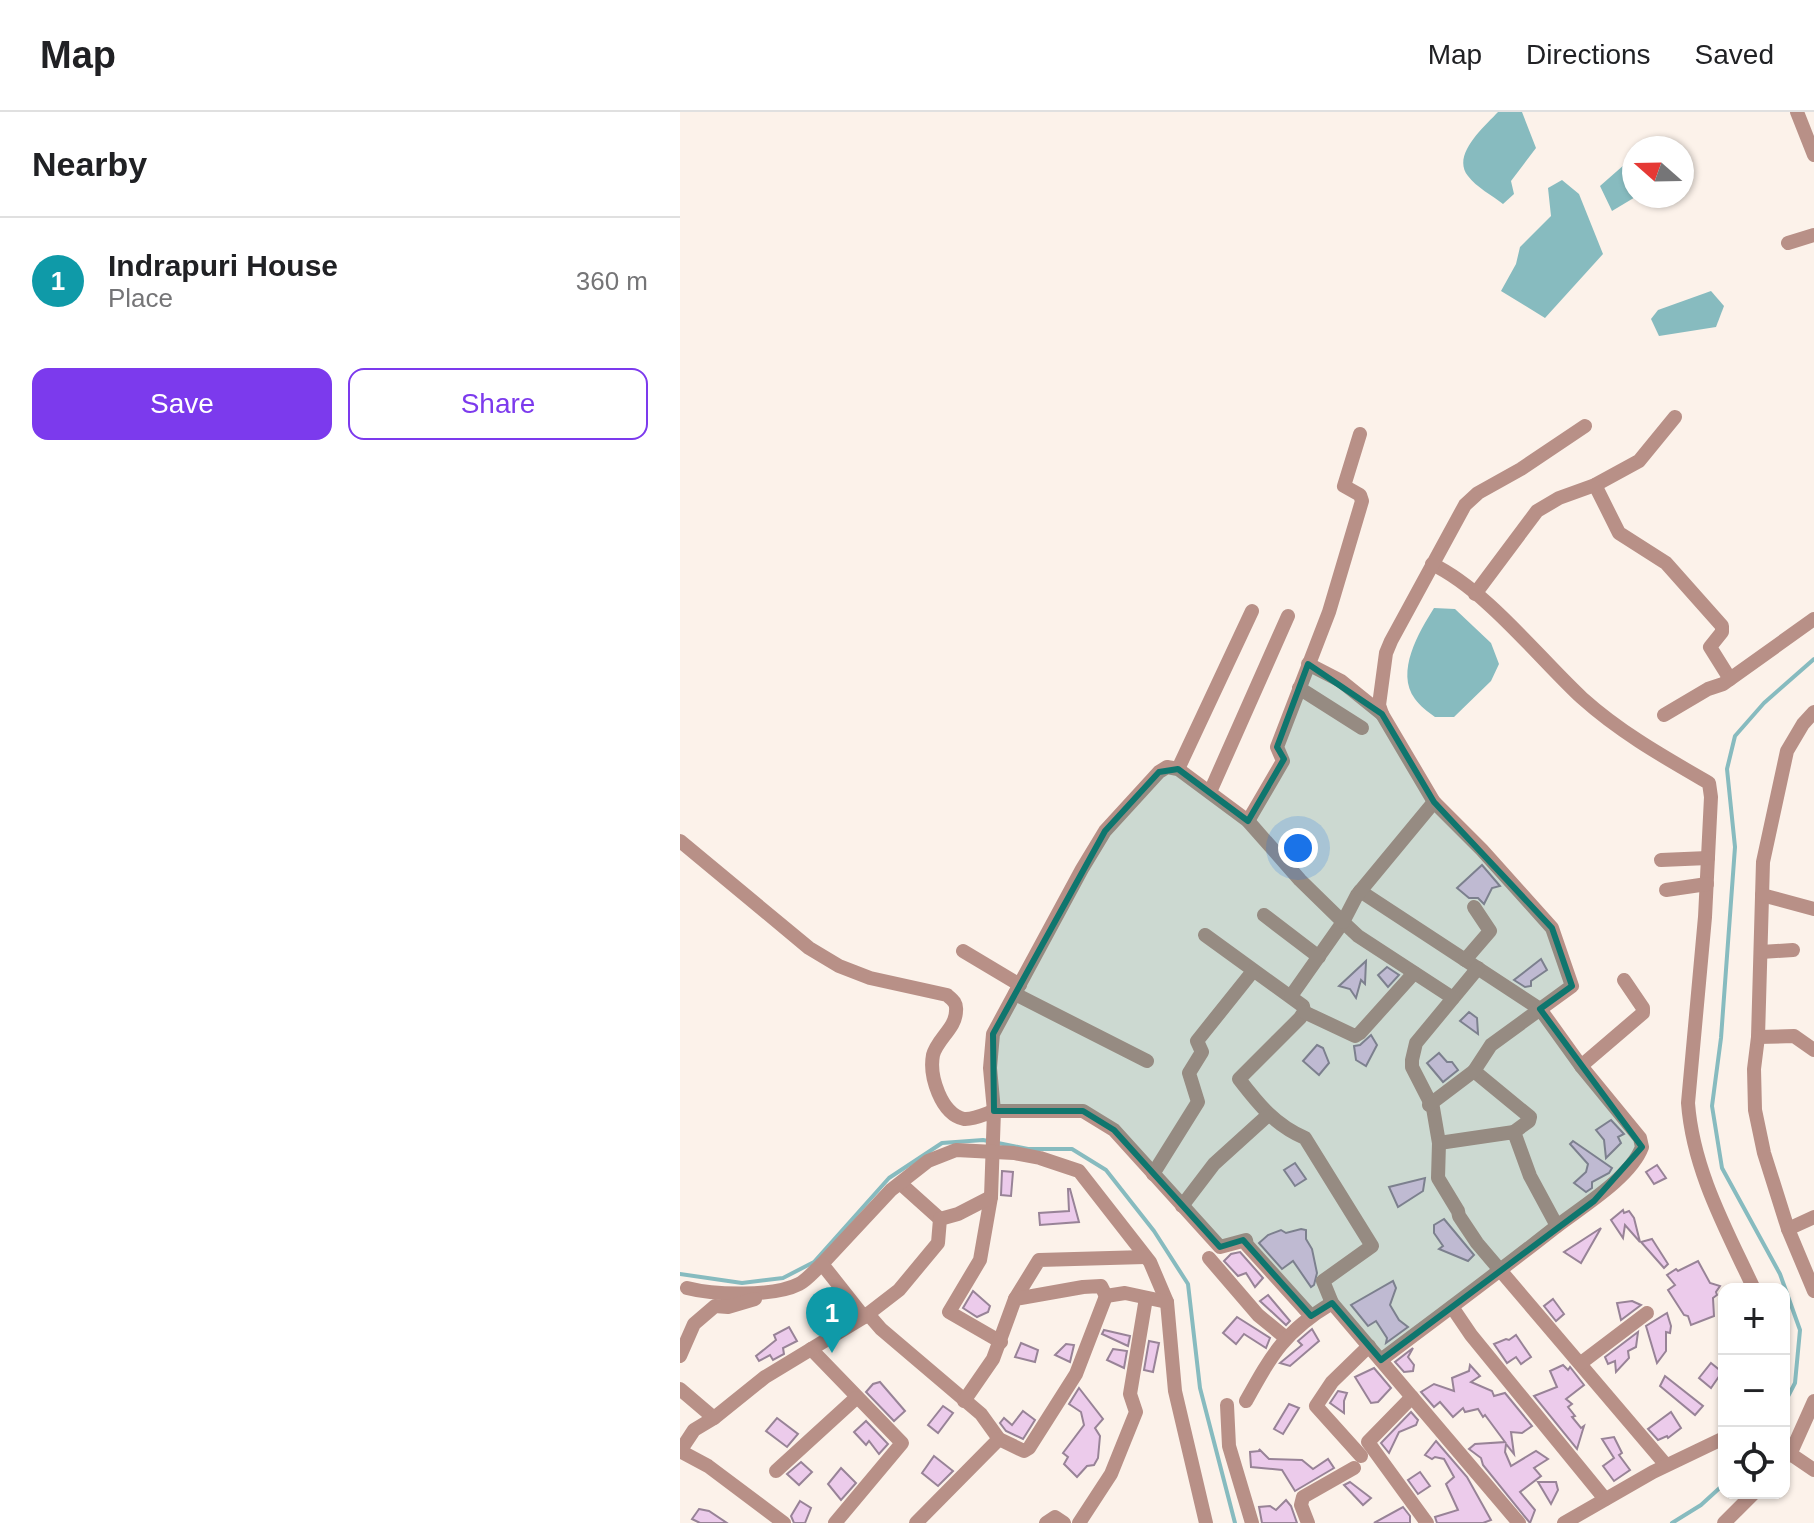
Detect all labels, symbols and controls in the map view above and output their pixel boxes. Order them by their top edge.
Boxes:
text: Map [40,34,116,76]
text: Map [1428,39,1482,70]
text: Directions [1526,39,1651,70]
text: Saved [1695,39,1774,70]
north arrow [1622,136,1694,208]
text: Nearby [32,145,147,183]
text: Indrapuri House [108,249,338,282]
text: 1 [51,266,65,296]
text: 360 m [576,266,648,296]
text: Place [108,283,173,313]
button: Save [32,368,332,440]
button: Share [348,368,648,440]
your location [1278,828,1318,868]
map controls [1718,1283,1790,1499]
button: + [1718,1283,1790,1355]
pin: 1 [806,1287,858,1353]
button: − [1718,1355,1790,1427]
button: locate [1718,1427,1790,1499]

